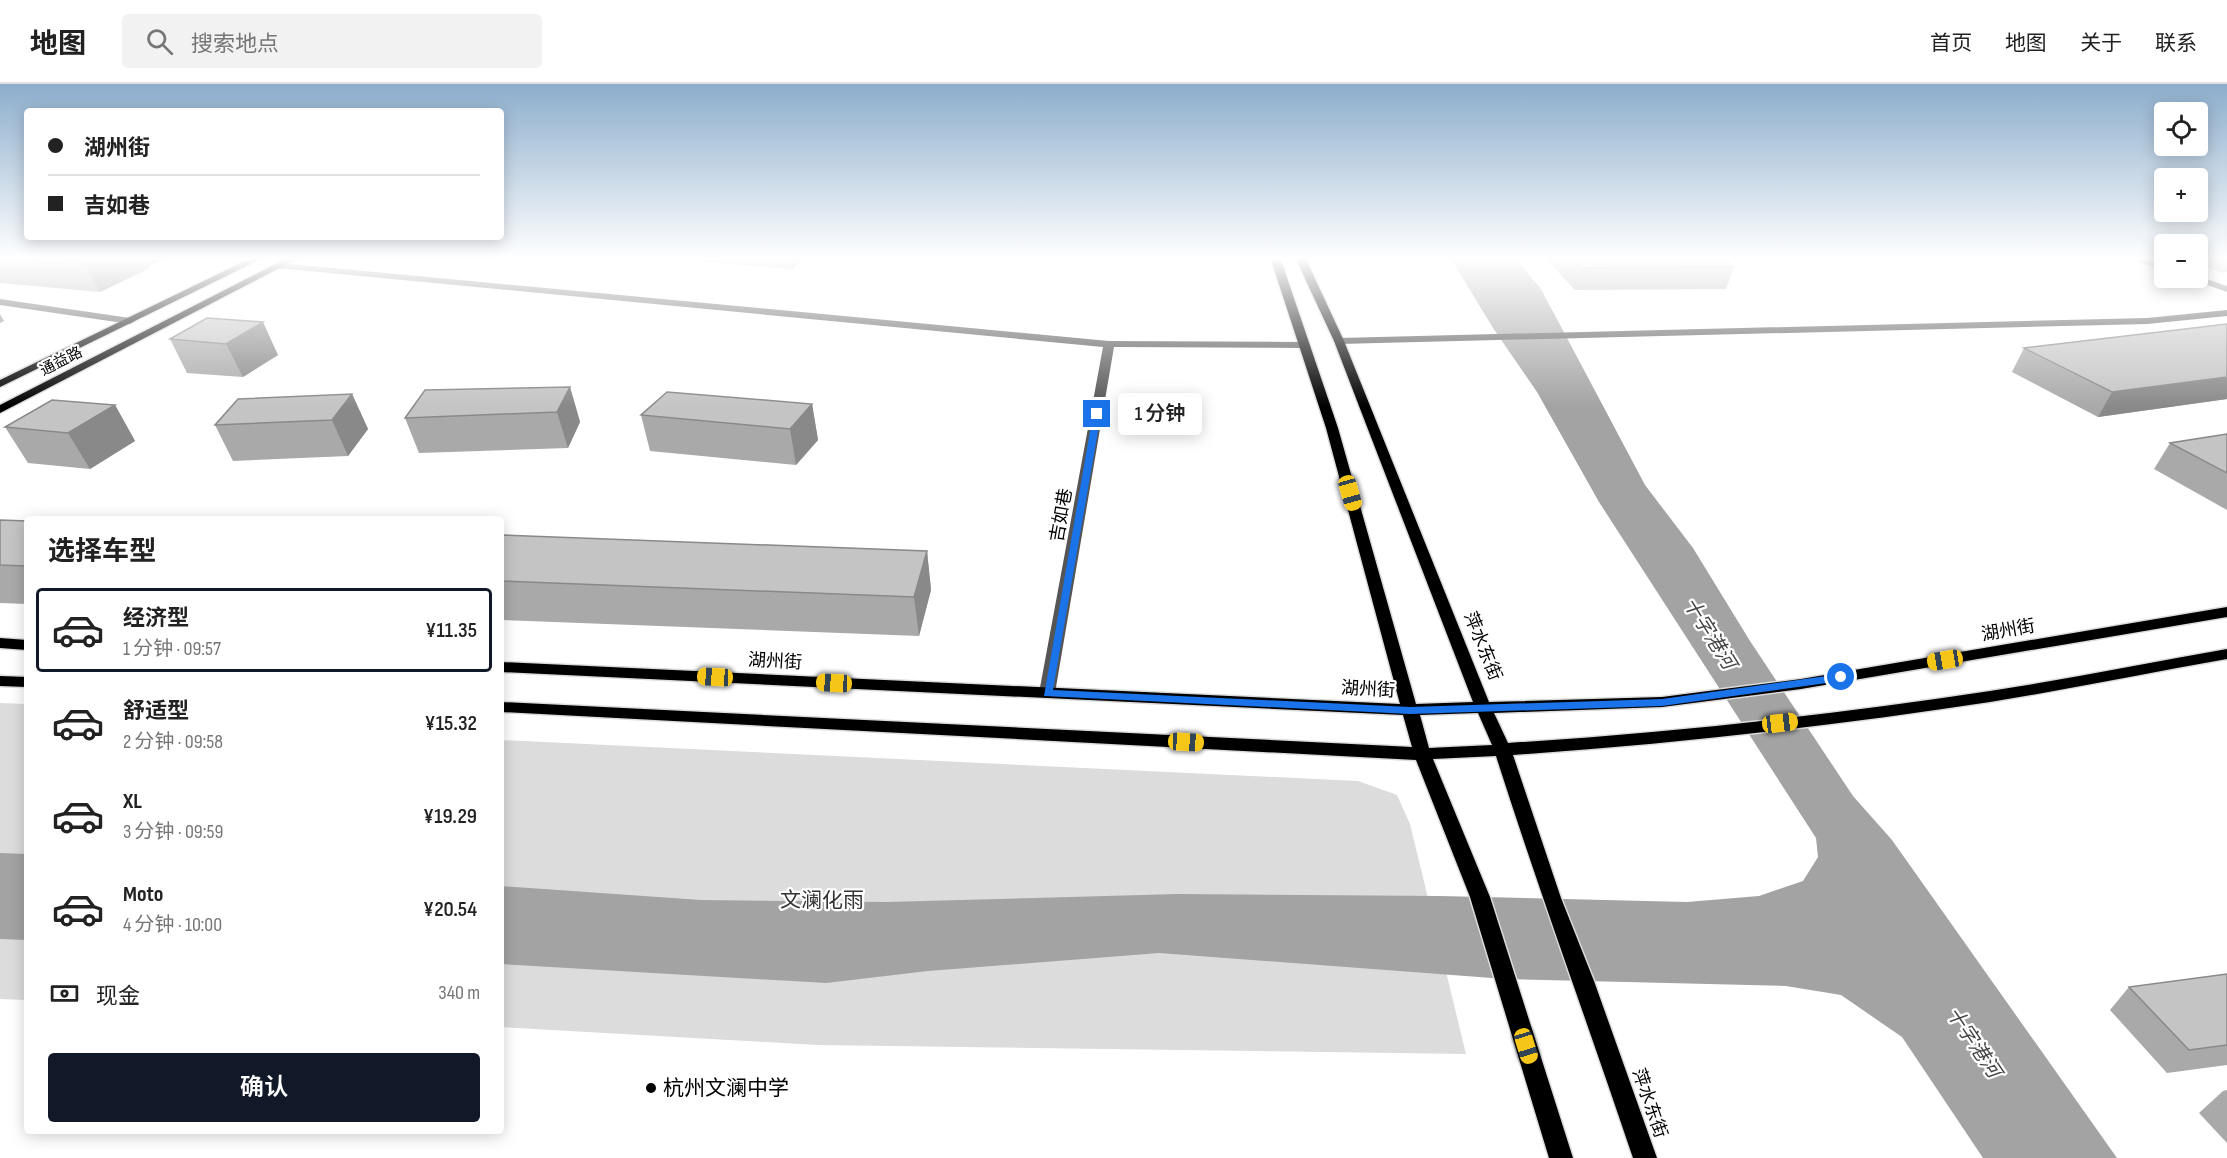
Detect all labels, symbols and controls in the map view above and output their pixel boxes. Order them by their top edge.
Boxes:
search box [122,14,542,68]
icon: search [143,25,176,58]
text: 地图 [30,28,86,61]
text: 搜索地点 [191,31,279,58]
text: 首页 [1930,31,1972,56]
text: 地图 [2005,31,2047,56]
text: 关于 [2080,31,2122,56]
text: 联系 [2155,31,2197,56]
map controls [2154,102,2208,288]
button: locate [2154,102,2208,156]
text: 湖州街 [84,135,150,162]
button: + [2154,168,2208,222]
text: 吉如巷 [84,193,150,220]
button: − [2154,234,2208,288]
street label: 通益路 [37,343,86,380]
callout: 1 分钟 [1118,393,1202,435]
route end [1083,400,1110,427]
text: 1 分钟 [1135,402,1185,426]
car [1336,473,1364,513]
street label: 吉如巷 [1046,487,1077,543]
text: 选择车型 [48,536,156,568]
water label: 十字港河 [1678,593,1743,677]
icon: car [51,603,105,657]
text: 经济型 [123,605,189,632]
street label: 萍水东街 [1459,609,1506,683]
street label: 湖州街 [1980,615,2036,646]
text: ¥11.35 [425,617,477,644]
text: 1 分钟 · 09:57 [123,637,221,661]
car [1926,648,1964,672]
street label: 湖州街 [747,650,802,673]
route start [1827,663,1854,690]
car [697,667,733,687]
car [816,673,852,693]
street label: 湖州街 [1340,678,1395,701]
icon: car [51,696,105,750]
text: 舒适型 [123,698,189,725]
text: ¥15.32 [425,710,477,737]
car [1761,712,1799,734]
text: 2 分钟 · 09:58 [123,730,223,754]
car [1168,732,1204,752]
text: XL [123,788,142,815]
icon: car [51,789,105,843]
text: ¥19.29 [423,803,477,830]
text: 3 分钟 · 09:59 [123,820,223,844]
text: Moto [123,881,163,908]
icon: car [51,882,105,936]
park label: 文澜化雨 [780,888,864,913]
text: ¥20.54 [423,896,477,923]
text: 4 分钟 · 10:00 [123,913,222,937]
icon: cash [48,977,81,1010]
text: 340 m [438,981,480,1005]
text: 现金 [96,983,140,1010]
water label: 十字港河 [1941,1003,2008,1086]
car [1512,1026,1540,1066]
button: 确认 [48,1053,480,1122]
street label: 萍水东街 [1628,1066,1671,1141]
place label: 杭州文澜中学 [663,1076,789,1101]
marker: 杭州文澜中学 [644,1081,658,1095]

